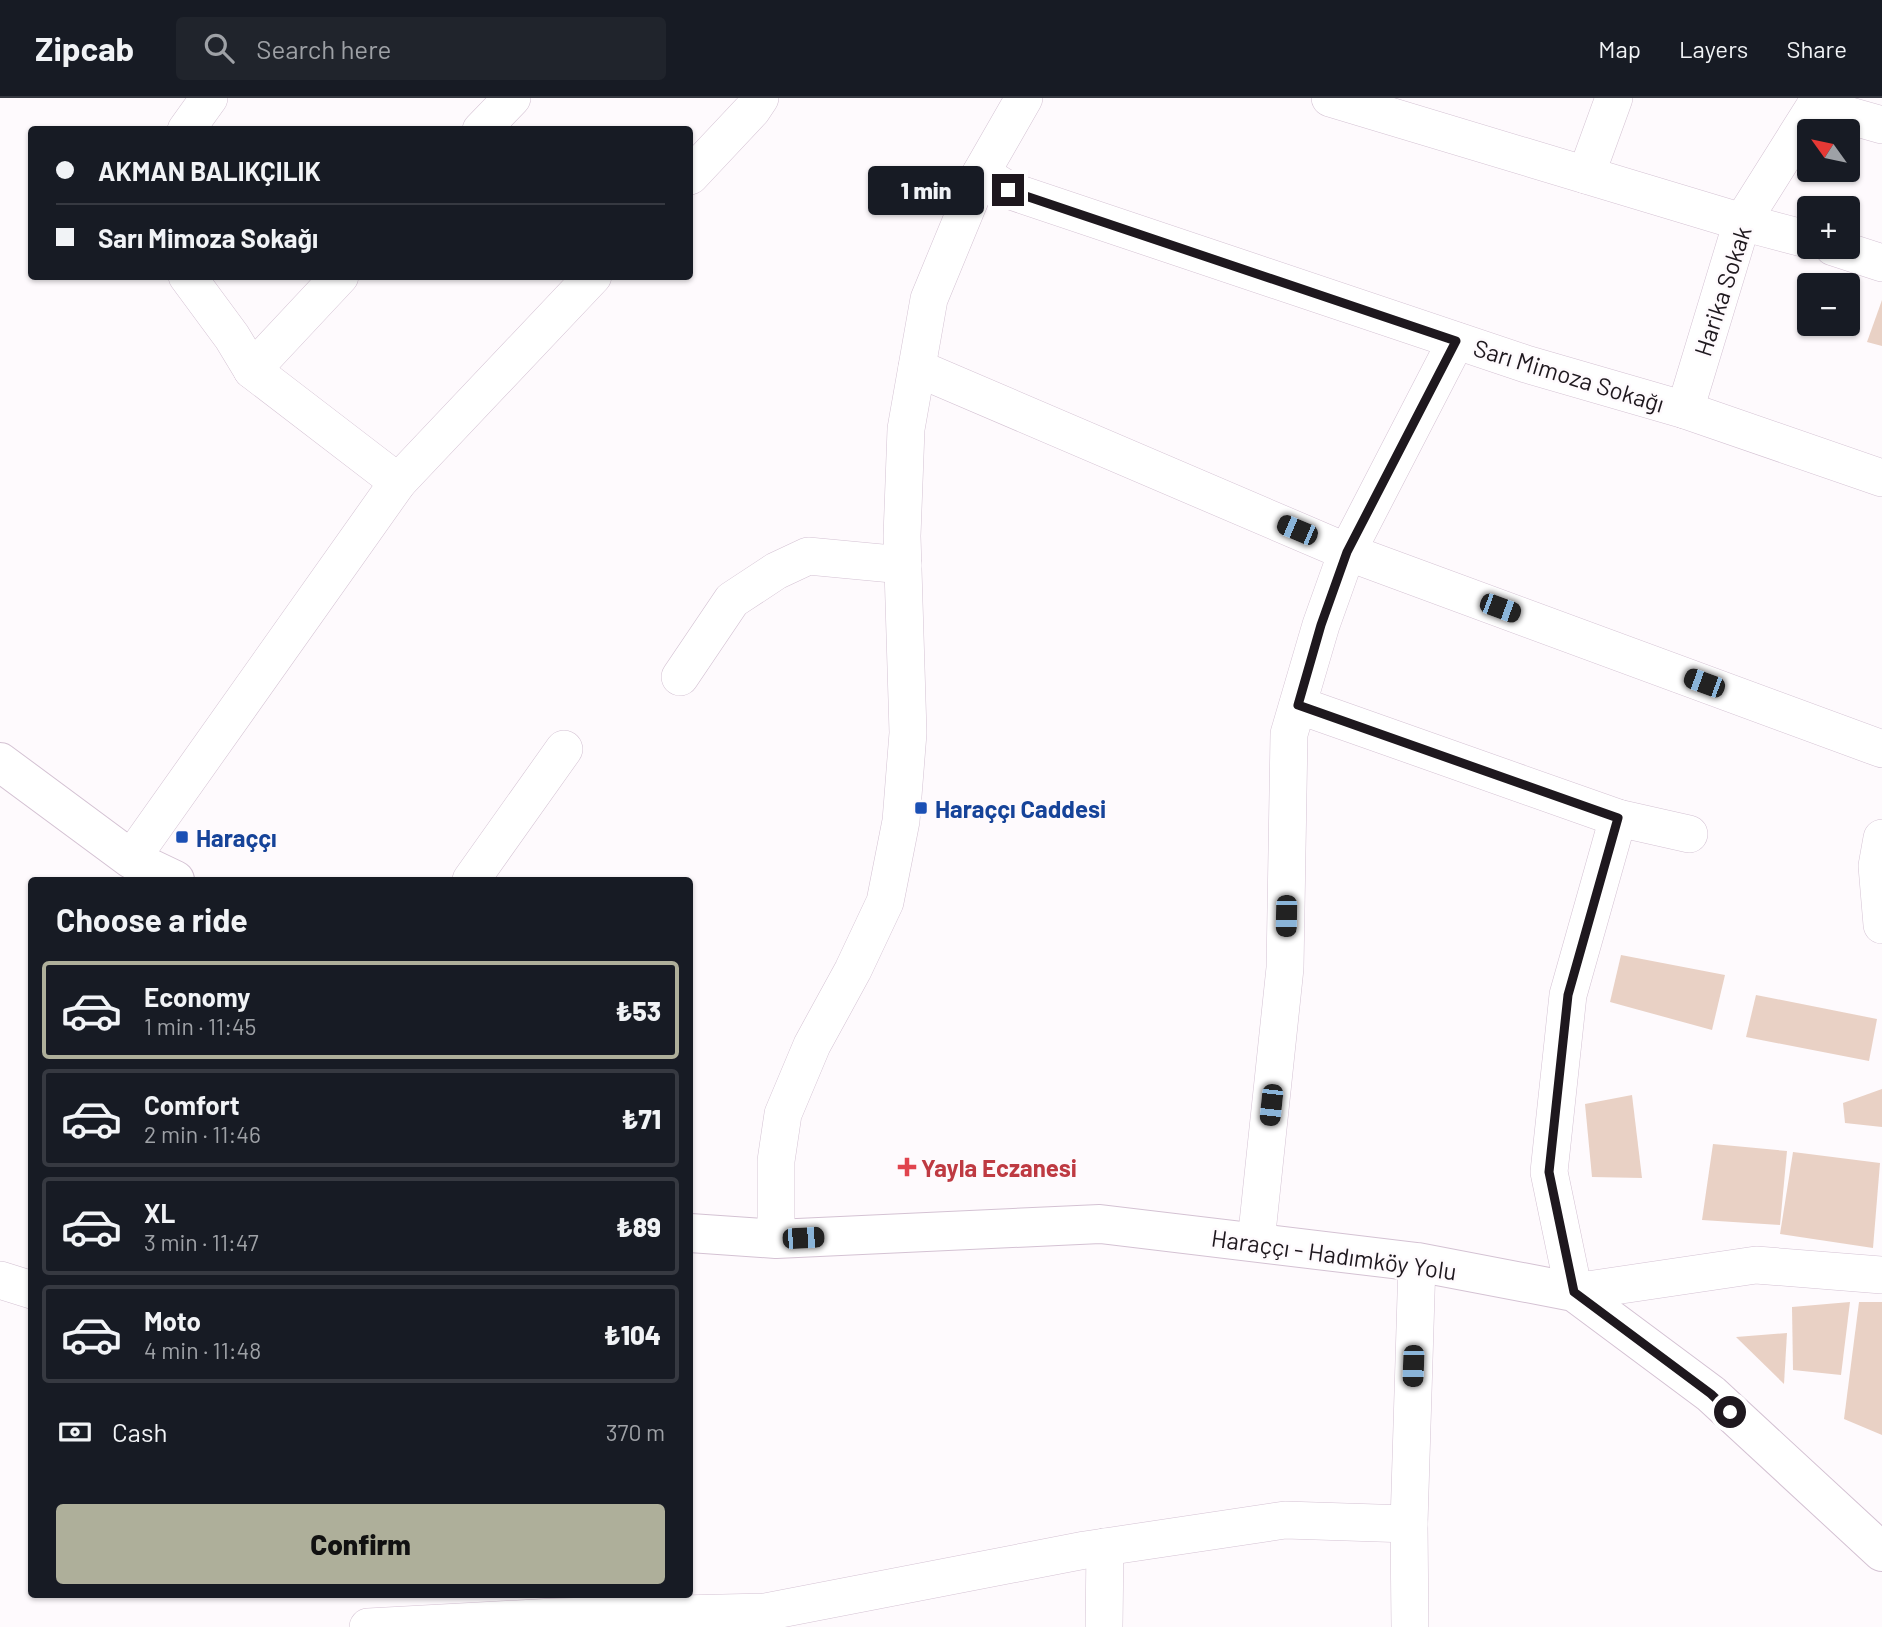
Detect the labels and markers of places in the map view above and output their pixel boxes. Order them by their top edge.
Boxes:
place label: Haraççı Caddesi [935,794,1106,823]
marker: Haraççı Caddesi [913,800,929,816]
place label: Haraççı [196,823,277,852]
marker: Haraççı [174,829,190,845]
place label: Yayla Eczanesi [921,1153,1077,1182]
marker: Yayla Eczanesi [899,1159,915,1175]

